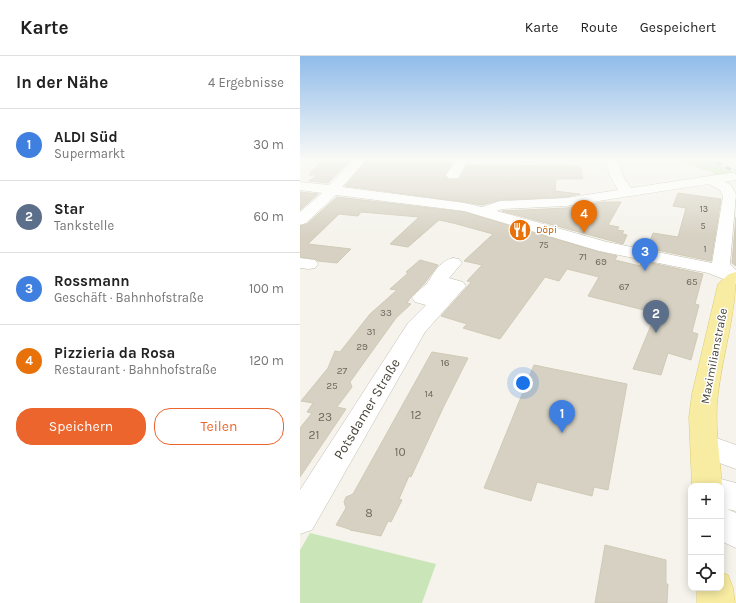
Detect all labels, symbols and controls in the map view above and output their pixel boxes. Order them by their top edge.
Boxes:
text: Karte [20,17,69,39]
text: Karte [525,19,559,36]
text: Route [581,19,618,36]
text: Gespeichert [640,19,716,36]
text: In der Nähe [16,72,108,92]
text: 4 Ergebnisse [208,75,284,90]
text: ALDI Süd [54,128,118,146]
text: 1 [27,137,31,152]
text: 30 m [253,137,284,152]
text: Supermarkt [54,146,125,161]
text: Star [54,200,84,218]
pin: 4 [571,200,597,233]
house number: 13 [700,204,708,214]
text: 2 [25,209,33,224]
text: 60 m [254,209,284,224]
restaurant icon: Döpi [507,217,533,243]
text: Tankstelle [54,218,114,233]
house number: 5 [700,221,706,231]
place label: Döpi [536,224,557,236]
pin: 3 [632,238,658,271]
house number: 75 [539,240,549,250]
house number: 1 [704,244,707,254]
house number: 71 [579,251,587,263]
house number: 69 [595,256,607,268]
text: Rossmann [54,272,130,290]
house number: 65 [686,276,698,288]
text: 3 [25,281,33,296]
text: 100 m [249,281,284,296]
house number: 67 [619,281,630,293]
text: Geschäft · Bahnhofstraße [54,290,204,305]
pin: 2 [643,300,669,333]
house number: 33 [380,307,392,319]
street label: Maximilianstraße [698,307,730,405]
house number: 31 [366,326,376,338]
house number: 29 [356,341,368,353]
text: Pizzieria da Rosa [54,344,175,362]
text: 4 [25,353,33,368]
text: 120 m [249,353,284,368]
street label: Potsdamer Straße [330,355,404,463]
house number: 16 [440,357,450,369]
text: Restaurant · Bahnhofstraße [54,362,217,377]
house number: 27 [337,365,348,377]
your location [513,373,533,393]
house number: 25 [326,380,338,392]
house number: 14 [425,388,434,400]
pin: 1 [549,400,575,433]
button: Speichern [16,408,146,445]
button: Teilen [154,408,284,445]
house number: 12 [411,408,422,422]
house number: 23 [318,410,332,424]
house number: 21 [309,428,319,442]
house number: 10 [394,445,406,459]
map controls [688,483,724,591]
button: + [688,483,724,519]
house number: 8 [365,506,373,520]
button: − [688,519,724,555]
button: locate [688,555,724,591]

